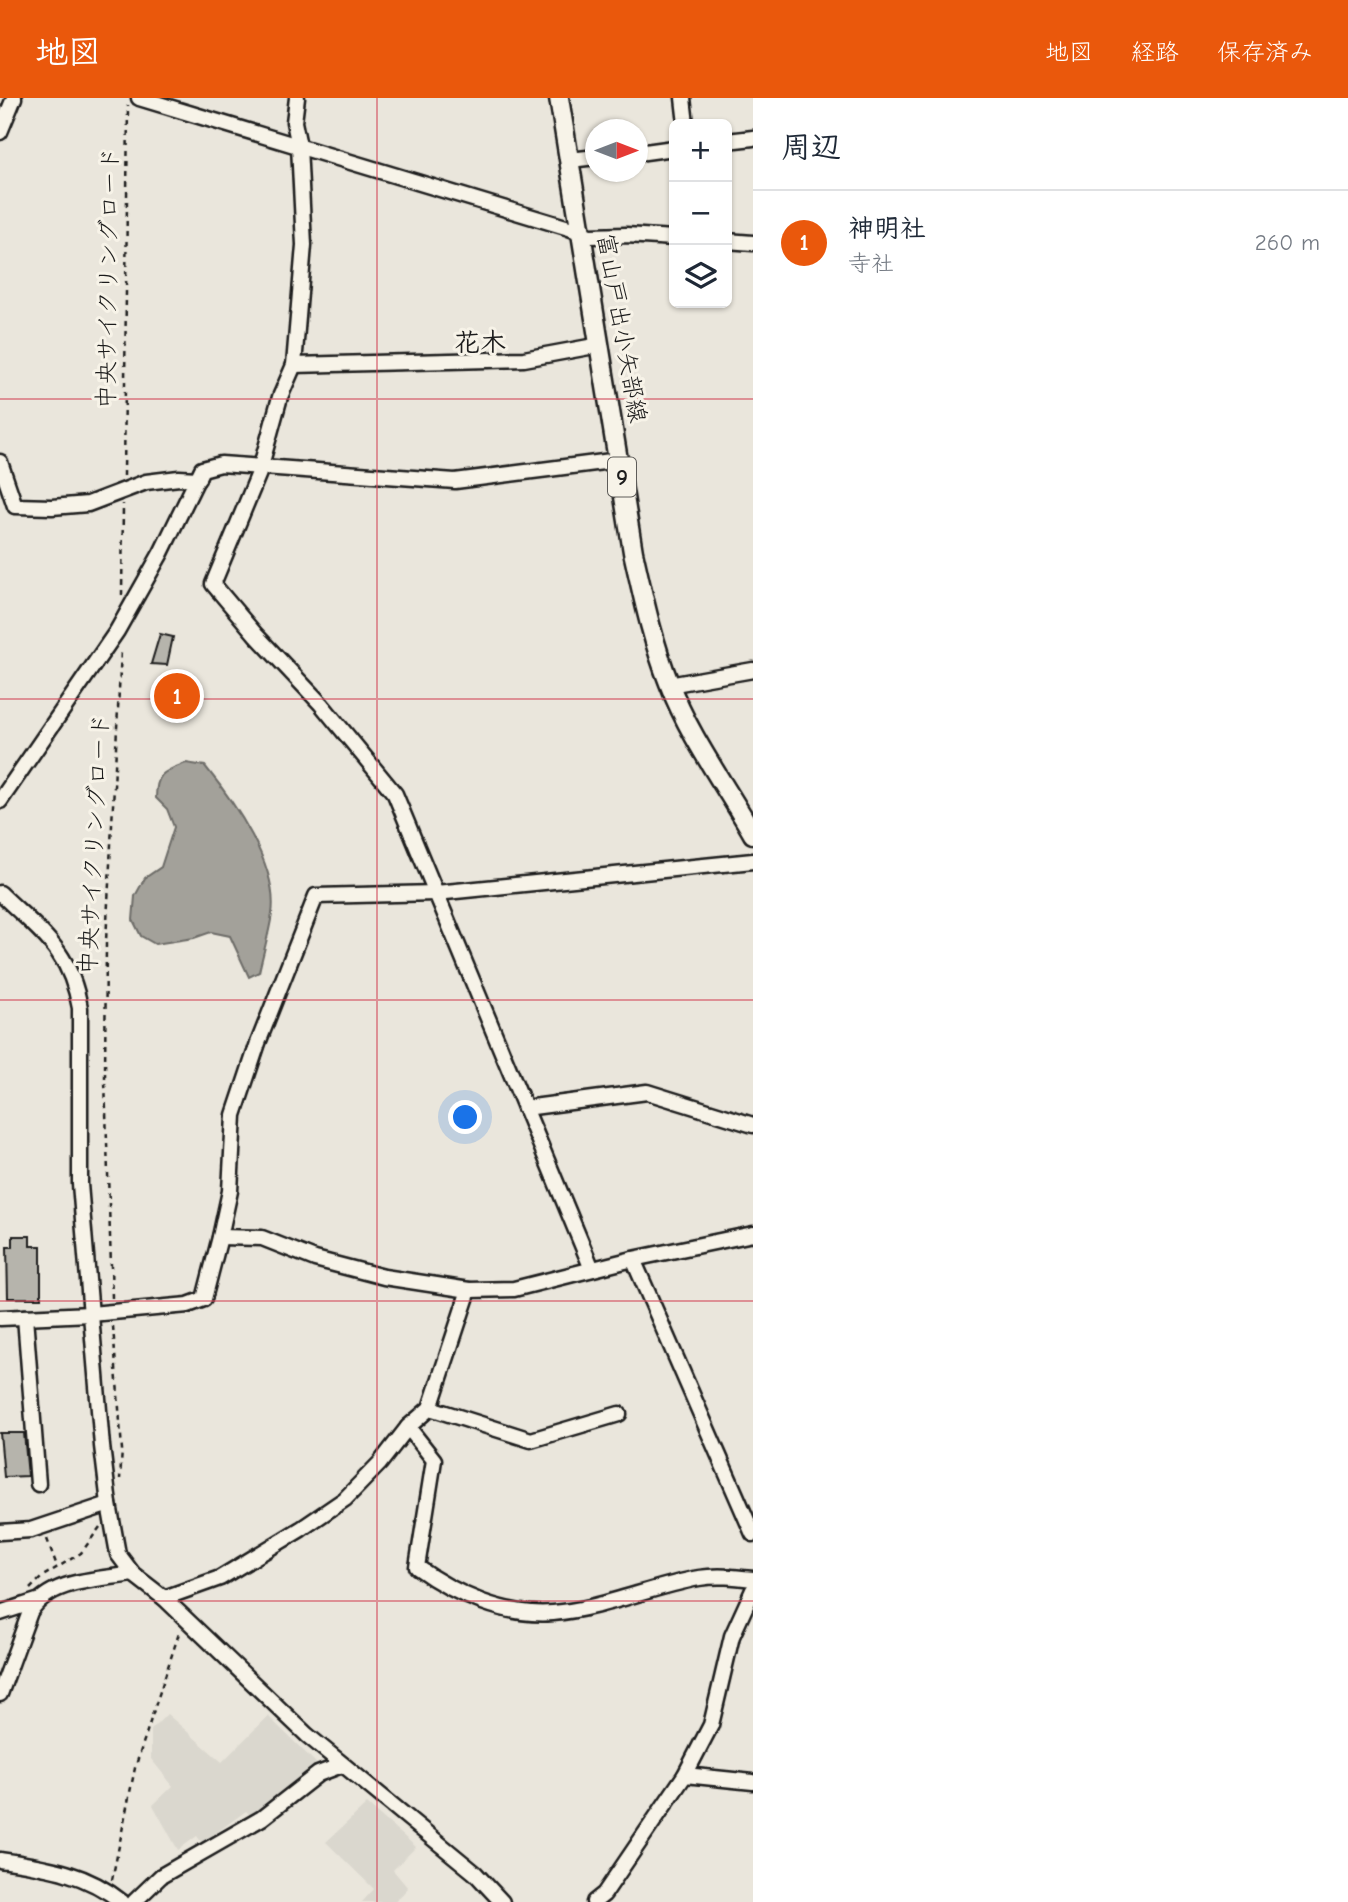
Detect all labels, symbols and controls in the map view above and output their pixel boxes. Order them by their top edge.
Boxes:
text: 地図 [35,33,101,71]
text: 地図 [1045,38,1093,66]
text: 経路 [1131,38,1179,66]
text: 保存済み [1217,38,1313,66]
north arrow [585,119,648,182]
map controls [669,119,732,308]
button: + [669,119,732,182]
text: 周辺 [781,130,841,165]
street label: 中央サイクリングロード [92,147,124,409]
button: − [669,182,732,245]
text: 神明社 [848,214,926,244]
text: 1 [799,229,809,256]
text: 260 m [1255,229,1320,256]
street label: 富山戸出小矢部線 [592,231,652,425]
button: layers [669,245,732,308]
text: 寺社 [848,250,894,277]
district label: 花木 [454,328,506,358]
road number: 9 [608,458,636,496]
pin: 1 [154,670,200,722]
street label: 中央サイクリングロード [73,713,115,975]
your location [448,1100,482,1134]

